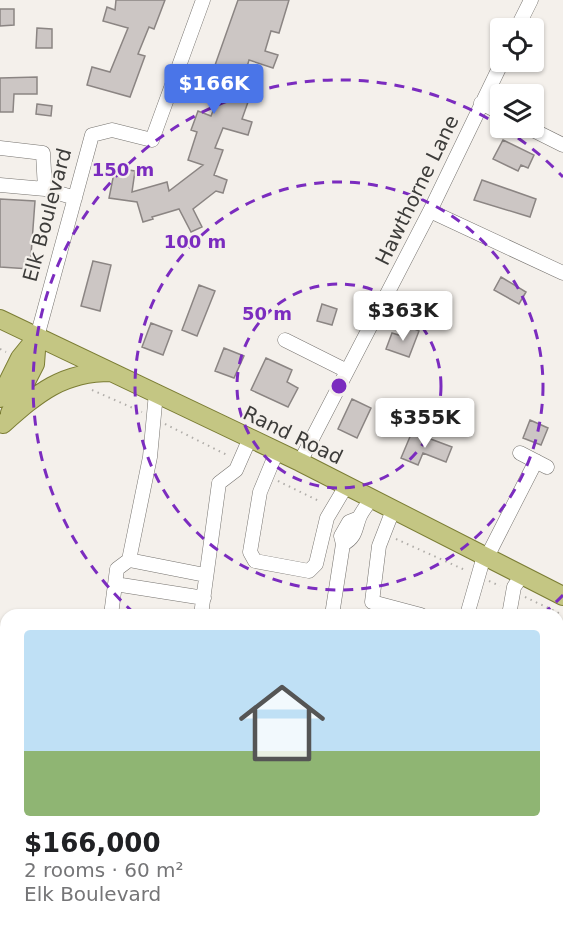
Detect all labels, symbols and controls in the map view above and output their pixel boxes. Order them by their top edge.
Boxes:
map controls [490,18,544,138]
button: locate [490,18,544,72]
pin: $166K [172,64,256,115]
text: $166K [178,71,250,95]
button: layers [490,84,544,138]
street label: Hawthorne Lane [370,111,464,269]
street label: Elk Boulevard [18,146,76,284]
text: 150 m [92,159,154,180]
text: 100 m [164,231,226,252]
pin: $363K [361,291,445,342]
text: $363K [367,298,439,322]
text: 50 m [242,303,292,324]
centre of rings [329,376,349,396]
pin: $355K [383,398,467,449]
street label: Rand Road [239,401,347,469]
text: $355K [389,405,461,429]
icon: home [228,669,336,777]
text: $166,000 [24,828,161,858]
text: 2 rooms · 60 m² [24,858,184,882]
text: Elk Boulevard [24,882,161,906]

